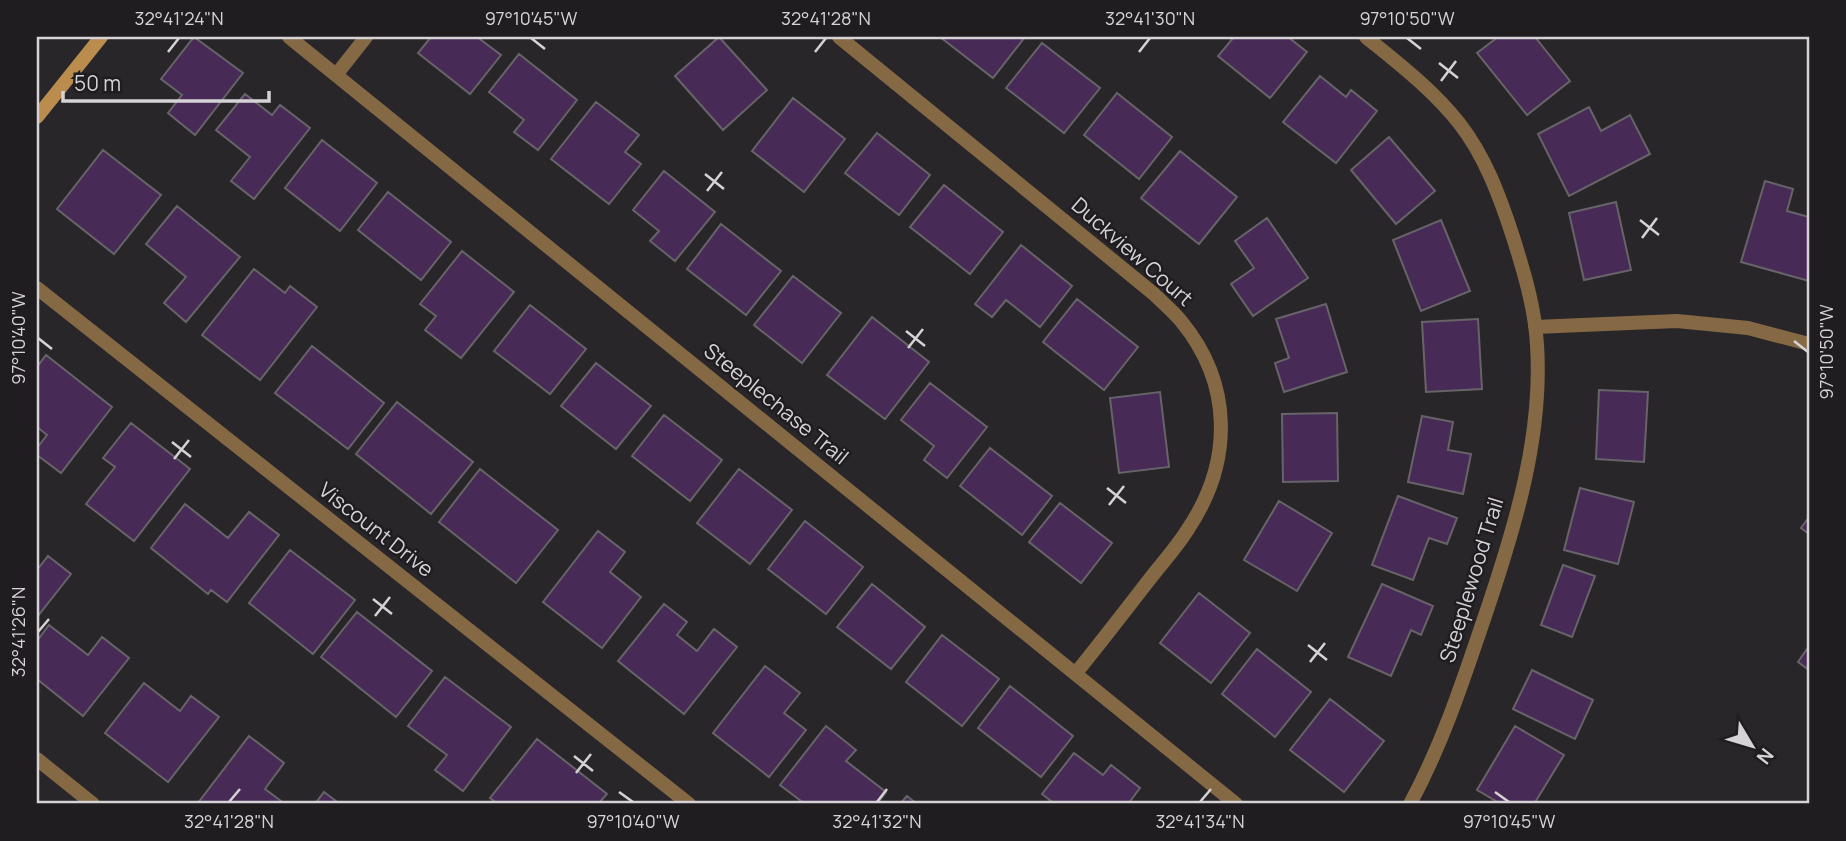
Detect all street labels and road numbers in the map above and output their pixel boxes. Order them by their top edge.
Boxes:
street label: Duckview Court [1066,191,1199,312]
street label: Steeplechase Trail [699,336,855,470]
street label: Viscount Drive [313,476,440,583]
street label: Steeplewood Trail [1433,494,1510,666]

